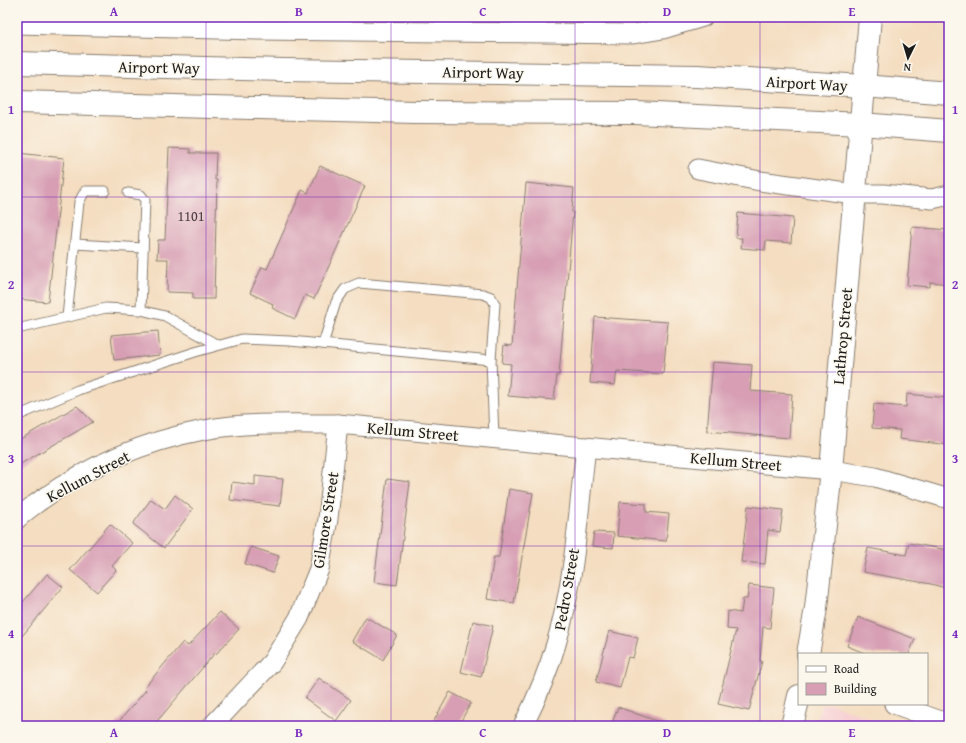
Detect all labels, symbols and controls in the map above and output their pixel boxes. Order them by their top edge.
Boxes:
text: A [110,2,119,21]
text: B [295,2,303,21]
text: C [479,2,487,21]
text: D [663,2,671,21]
text: E [849,2,856,21]
north arrow [888,38,928,78]
street label: Airport Way [118,54,200,80]
street label: Airport Way [442,59,524,85]
text: N [902,60,911,76]
street label: Airport Way [765,69,849,97]
text: 1 [8,100,14,119]
text: 1 [952,100,958,119]
house number: 1101 [178,206,204,226]
text: 2 [8,275,15,294]
text: 2 [952,275,959,294]
street label: Lathrop Street [826,286,858,385]
street label: Kellum Street [366,415,460,447]
street label: Kellum Street [42,444,134,508]
street label: Kellum Street [689,445,783,477]
text: 3 [8,449,14,468]
text: 3 [952,449,958,468]
street label: Gilmore Street [306,470,345,570]
street label: Pedro Street [547,546,585,632]
text: 4 [8,624,15,643]
text: 4 [952,624,959,643]
legend [798,653,928,705]
text: Road [834,660,860,677]
text: Building [834,680,877,697]
text: A [110,723,119,742]
text: B [295,723,303,742]
text: C [479,723,487,742]
text: D [663,723,671,742]
text: E [849,723,856,742]

